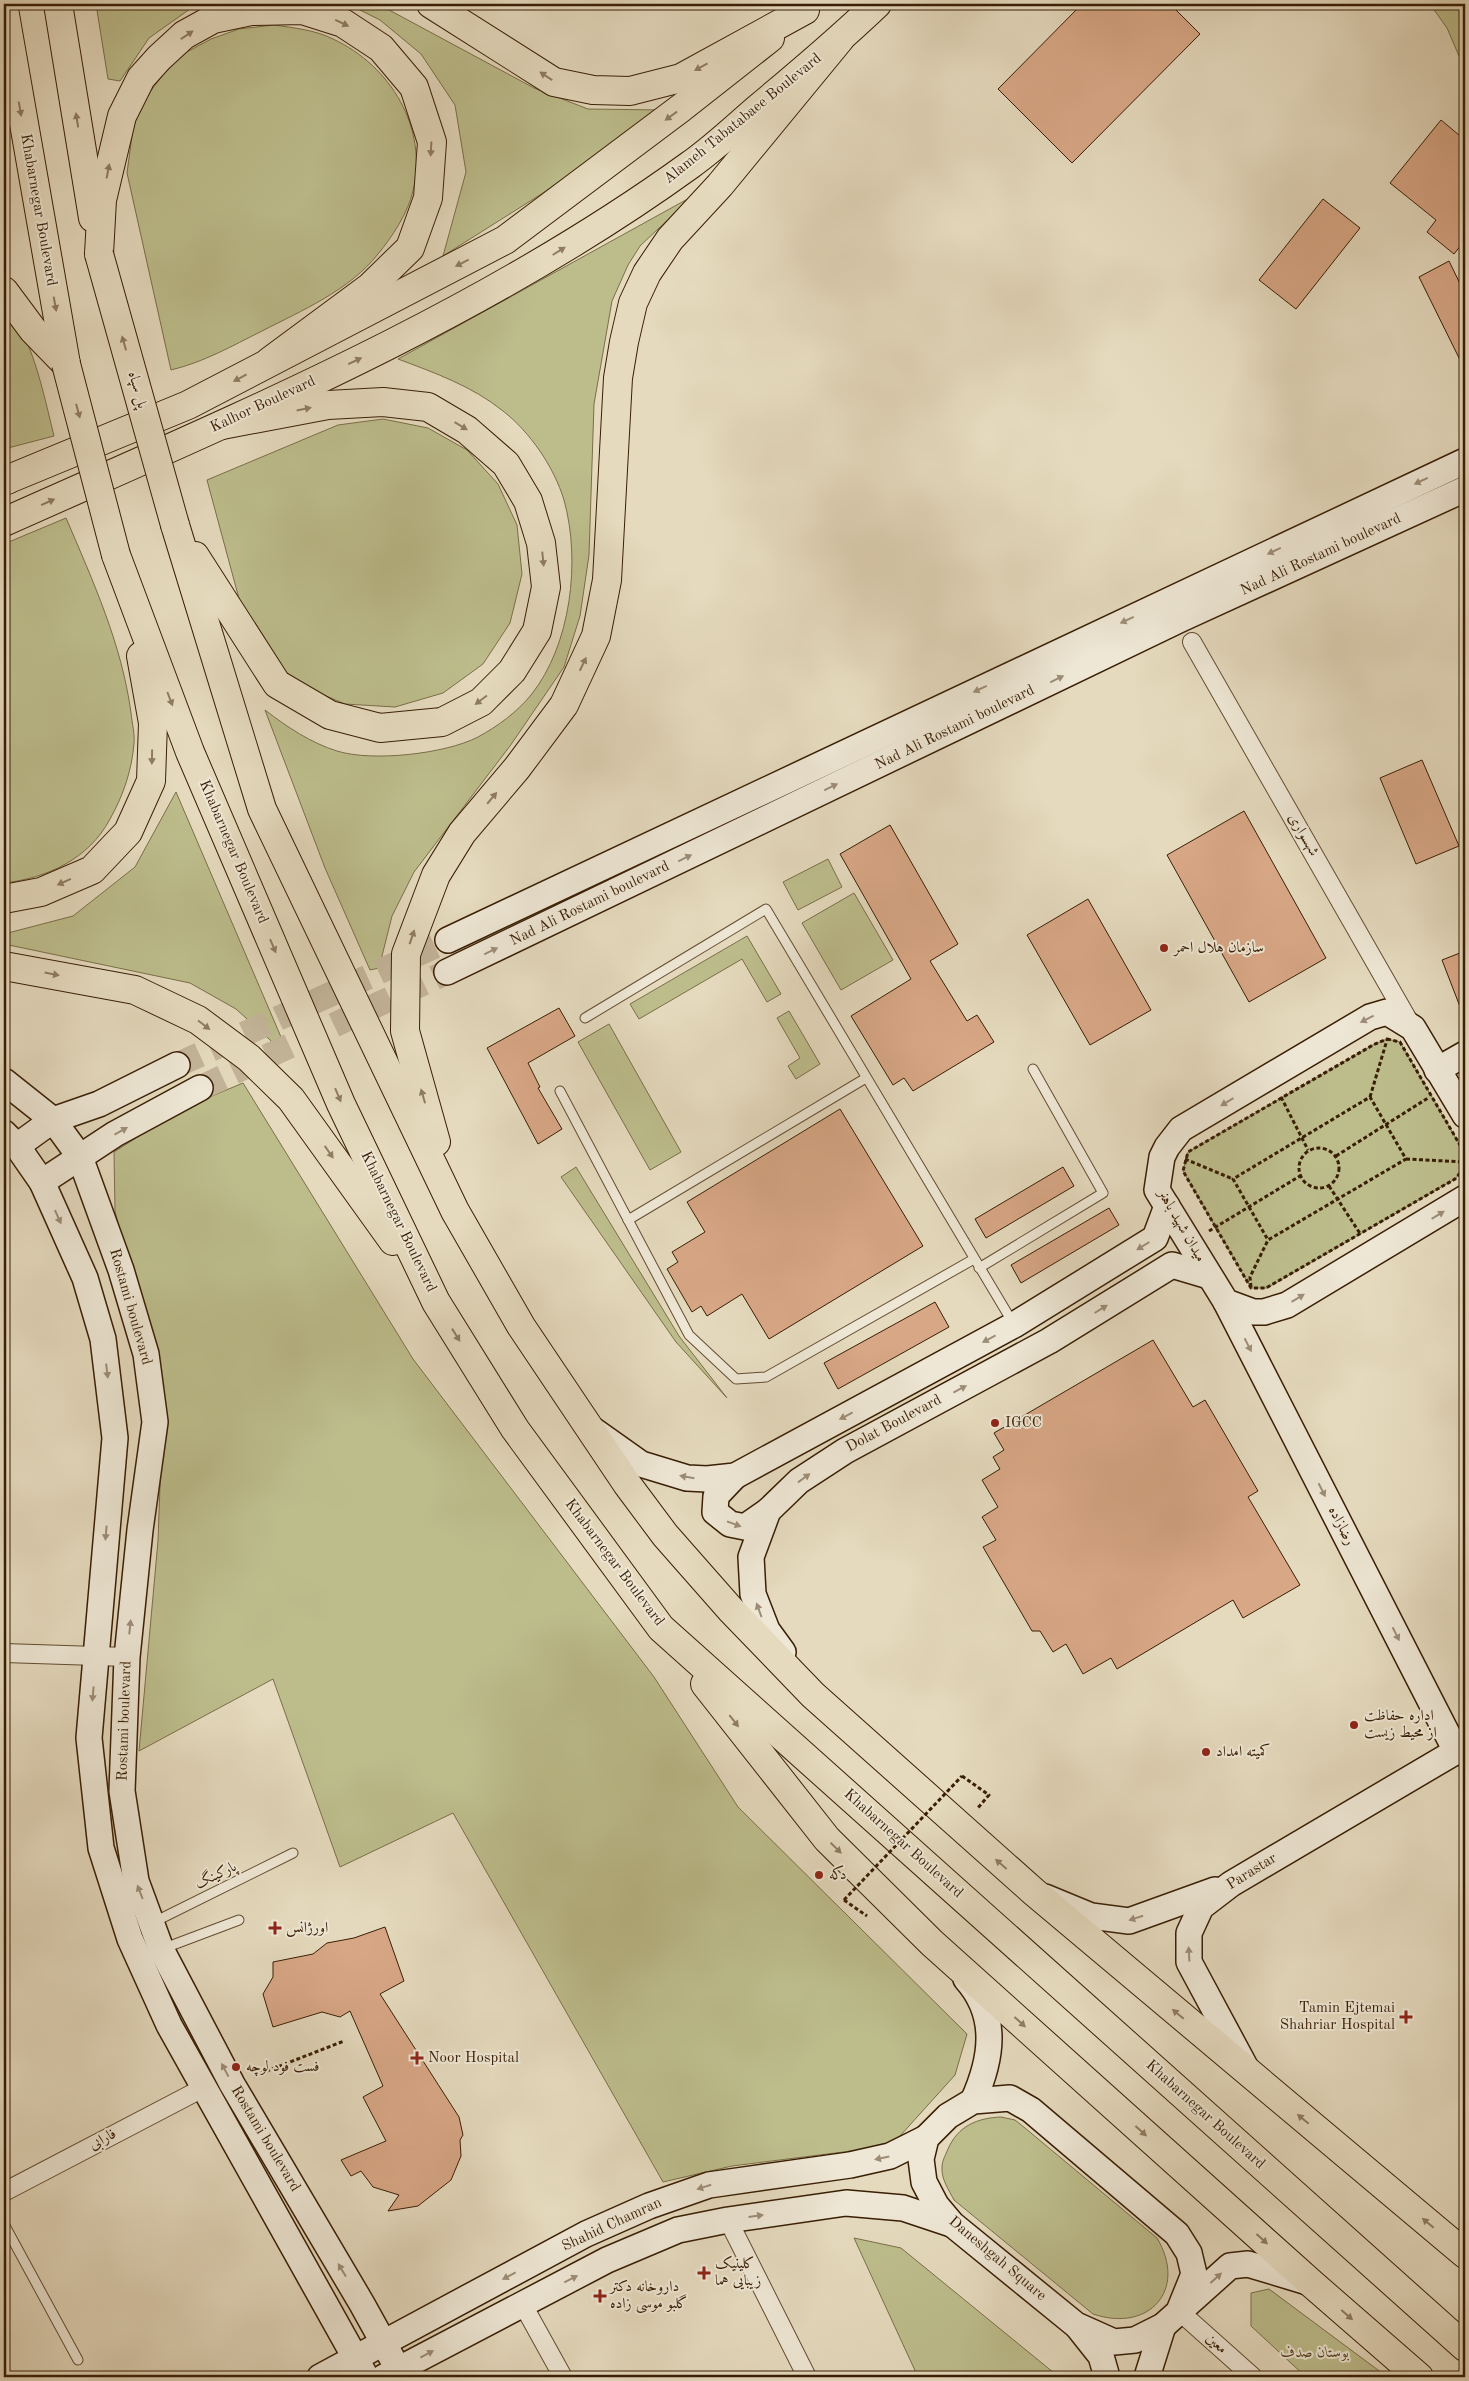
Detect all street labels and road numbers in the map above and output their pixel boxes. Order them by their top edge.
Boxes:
street label: Alameh Tabatabaee Boulevard [661,51,825,187]
street label: Khabarnegar Boulevard [17,133,59,288]
street label: پل سپاه [123,370,150,412]
street label: Kalhor Boulevard [208,374,318,436]
street label: Nad Ali Rostami boulevard [1238,511,1404,599]
street label: Nad Ali Rostami boulevard [873,683,1037,773]
street label: Khabarnegar Boulevard [196,778,270,926]
street label: شهسواری [1284,811,1321,859]
street label: Nad Ali Rostami boulevard [508,859,672,949]
street label: Khabarnegar Boulevard [357,1149,439,1295]
street label: میدان شهید باهنر [1152,1185,1208,1265]
street label: Rostami boulevard [106,1247,154,1367]
street label: Dolat Boulevard [844,1392,944,1455]
street label: Khabarnegar Boulevard [561,1497,667,1629]
street label: رضازاده [1325,1504,1357,1548]
street label: Rostami boulevard [115,1660,135,1781]
street label: Khabarnegar Boulevard [841,1787,966,1901]
street label: Parastar [1224,1851,1280,1893]
street label: پارکینگ [191,1855,241,1894]
street label: Khabarnegar Boulevard [1143,2058,1268,2172]
street label: Rostami boulevard [228,2084,303,2195]
street label: فارابی [87,2127,120,2155]
street label: Shahid Chamran [560,2195,664,2255]
street label: Daneshgah Square [945,2214,1049,2304]
street label: معین [1203,2331,1229,2357]

